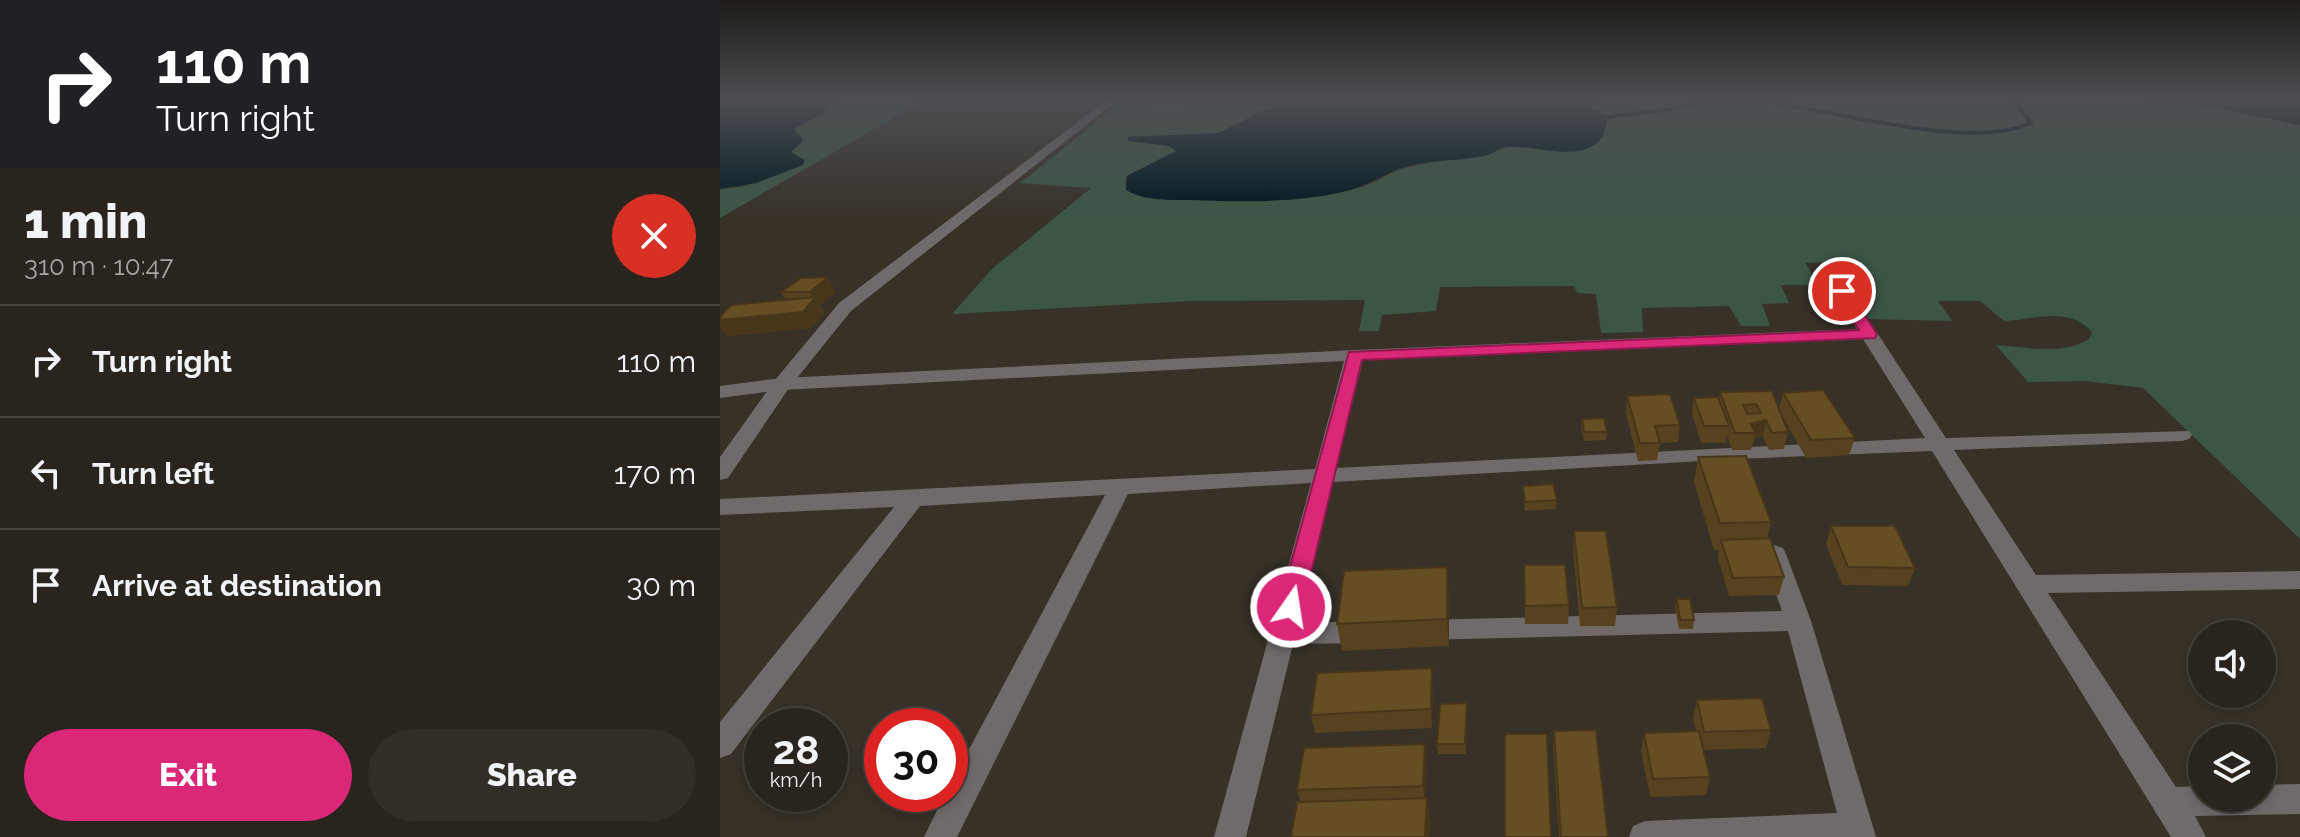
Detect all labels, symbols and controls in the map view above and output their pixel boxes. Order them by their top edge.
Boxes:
text: 110 m [156,30,311,96]
icon: right [24,32,128,136]
text: Turn right [156,97,315,139]
text: 1 min [24,193,147,249]
button: close [612,194,696,278]
text: 310 m · 10:47 [24,251,174,281]
pin [1808,257,1876,325]
icon: arrive [1820,269,1864,313]
icon: right [24,339,68,383]
text: Turn right [92,344,232,379]
text: 110 m [617,344,696,379]
icon: left [24,451,68,495]
text: Turn left [92,456,214,491]
text: 170 m [614,456,696,491]
icon: arrive [24,563,68,607]
position arrow [1249,565,1333,649]
text: Arrive at destination [92,568,382,603]
text: 30 m [626,568,696,603]
map controls [2188,620,2276,812]
button: sound [2188,620,2276,708]
speed limit sign: 30 [864,708,968,812]
button: layers [2188,724,2276,812]
text: 28 [773,726,819,773]
button: Exit [24,729,352,821]
button: Share [368,729,696,821]
text: km/h [770,768,822,792]

